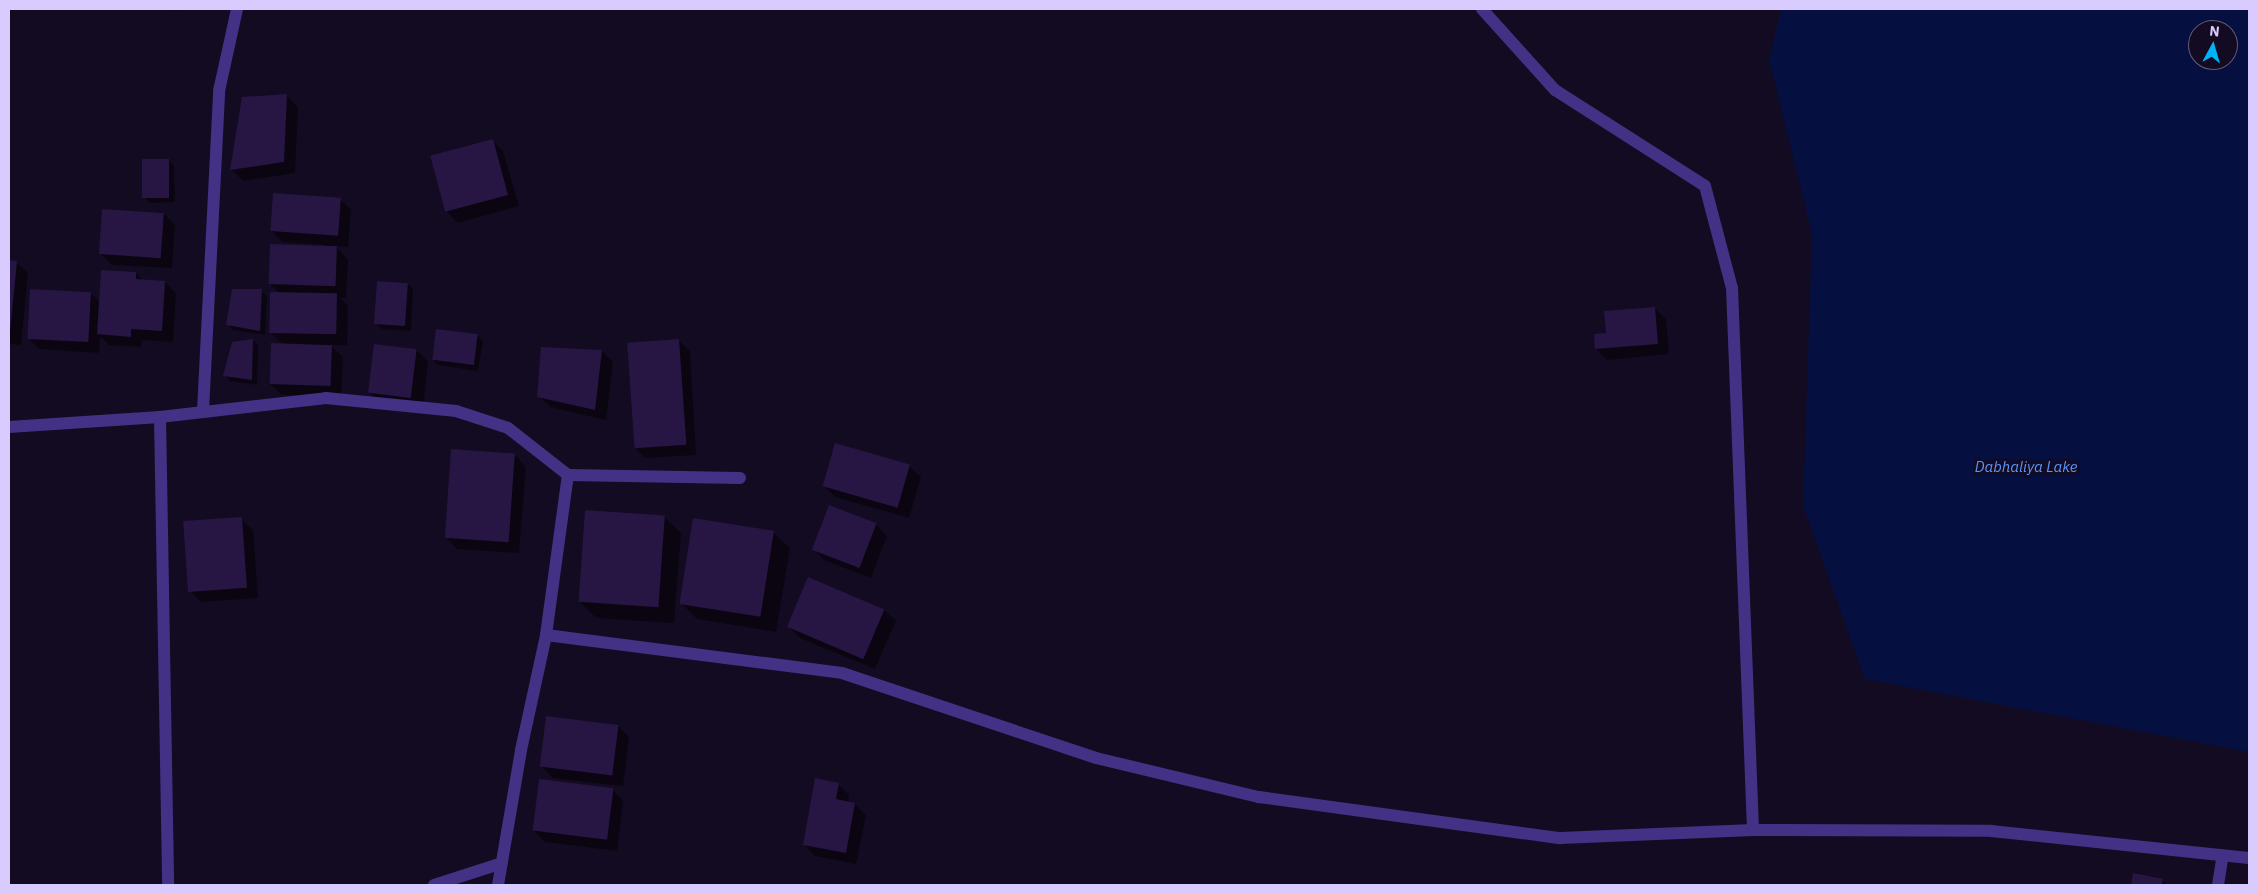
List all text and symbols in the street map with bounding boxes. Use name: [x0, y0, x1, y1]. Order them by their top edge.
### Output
north arrow: [2188, 20, 2238, 70]
text: N: [2208, 22, 2220, 41]
water label: Dabhaliya Lake: [1975, 458, 2077, 476]

